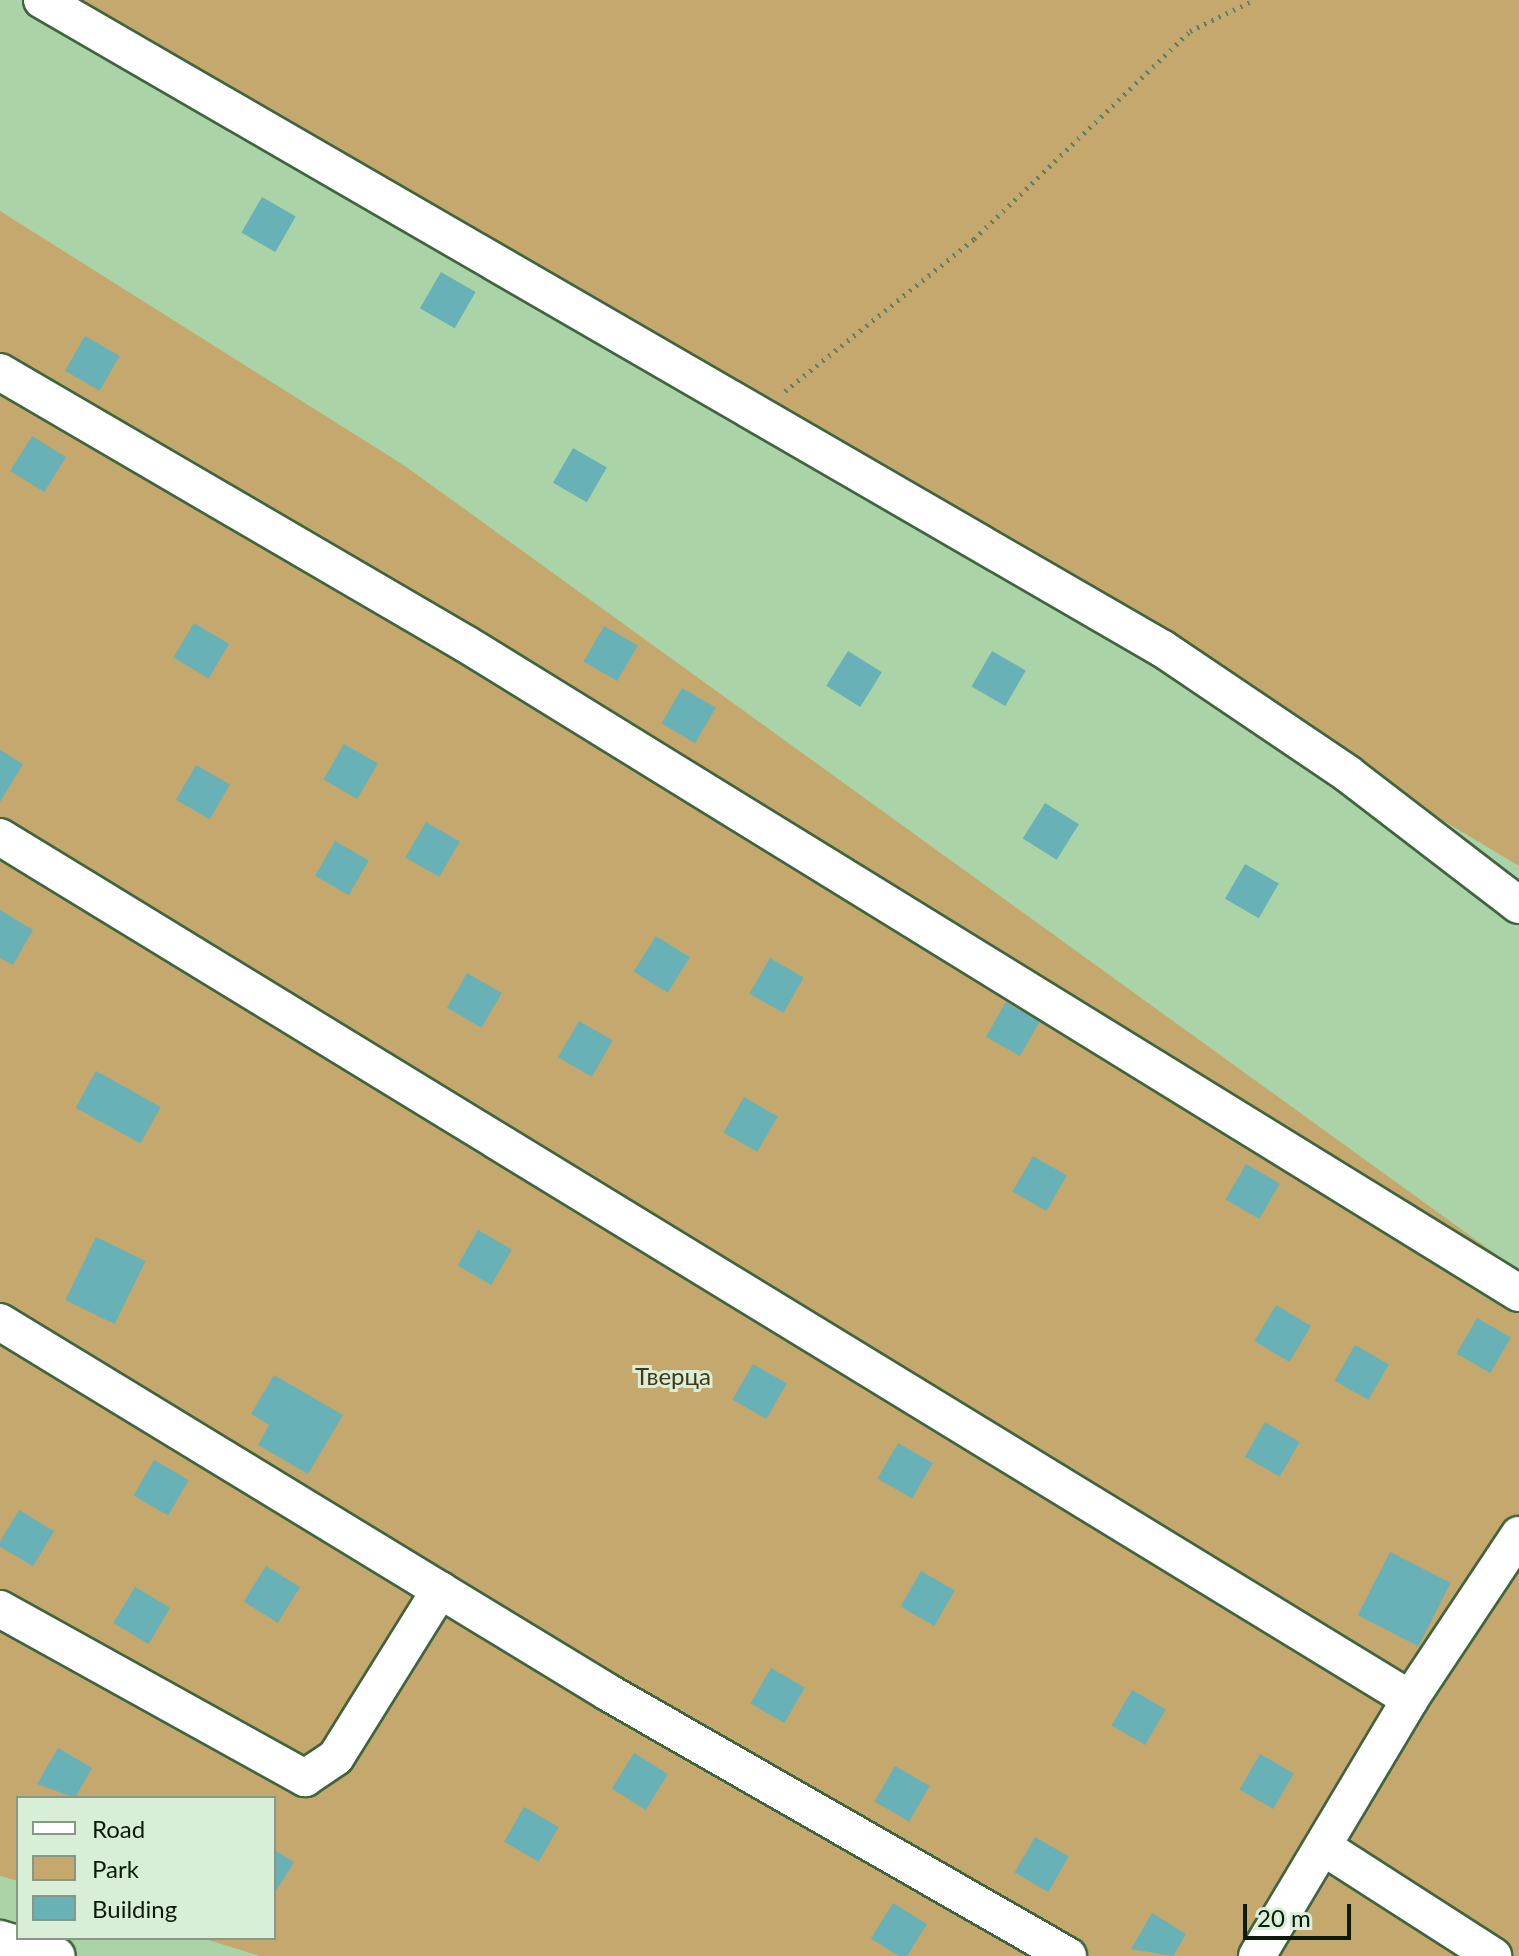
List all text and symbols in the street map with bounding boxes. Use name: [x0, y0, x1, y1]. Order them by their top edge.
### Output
park label: Тверца: [635, 1362, 711, 1390]
legend: [16, 1796, 276, 1940]
text: Road: [92, 1814, 145, 1843]
text: Park: [92, 1854, 139, 1883]
scale bar: [1247, 1888, 1355, 1938]
text: Building: [92, 1894, 177, 1923]
text: 20 m: [1257, 1903, 1311, 1932]

